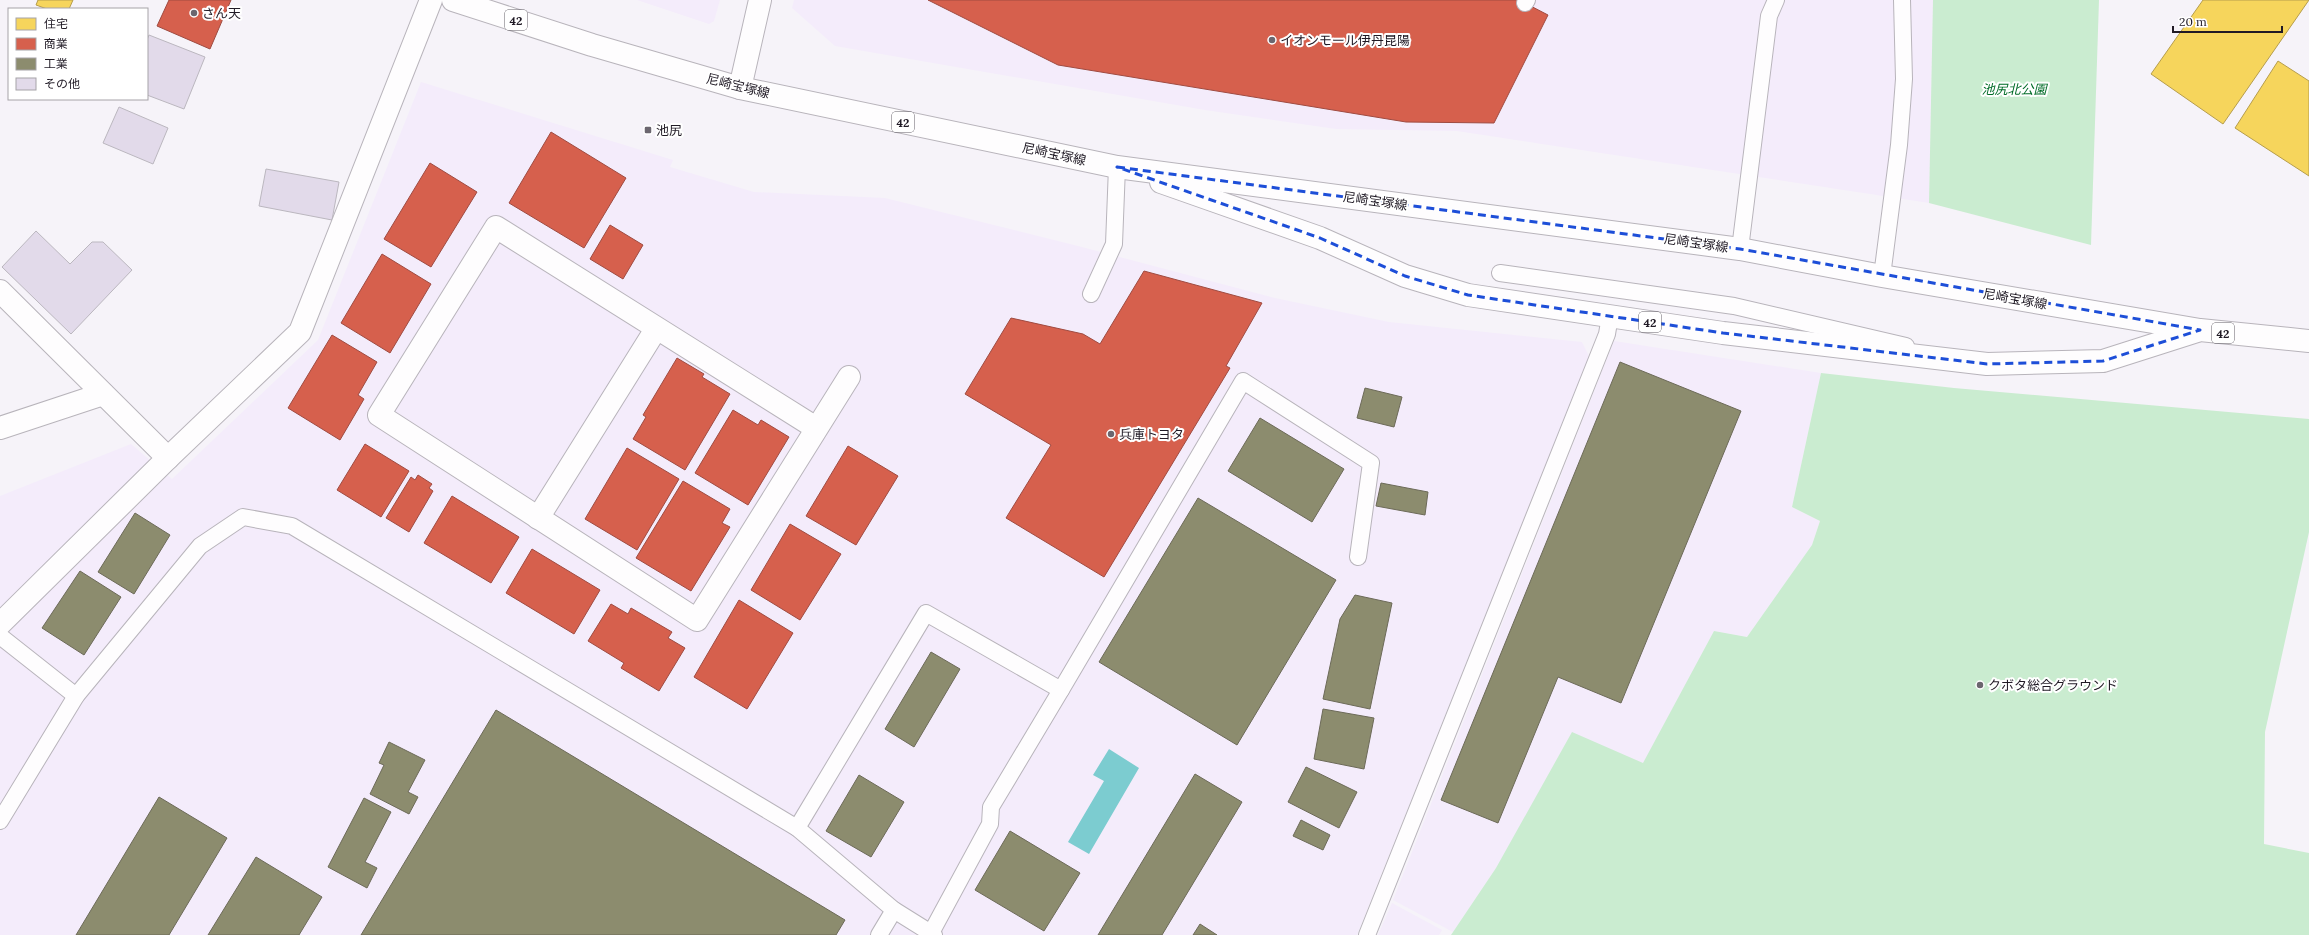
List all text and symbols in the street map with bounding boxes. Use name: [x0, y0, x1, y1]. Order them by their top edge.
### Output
place label: さん天: [202, 5, 241, 22]
legend: [8, 8, 148, 100]
marker: さん天: [189, 8, 199, 18]
scale bar: [2173, 8, 2282, 34]
road number: 42: [505, 10, 527, 30]
text: 20 m: [2179, 14, 2207, 29]
text: 住宅: [44, 16, 68, 31]
place label: イオンモール伊丹昆陽: [1280, 32, 1410, 49]
marker: イオンモール伊丹昆陽: [1267, 35, 1277, 45]
text: 商業: [44, 36, 68, 51]
text: 工業: [44, 56, 68, 71]
street label: 尼崎宝塚線: [704, 70, 772, 102]
text: その他: [44, 76, 80, 91]
park label: 池尻北公園: [1981, 81, 2048, 98]
road number: 42: [892, 112, 914, 132]
place label: 池尻: [656, 122, 682, 139]
marker: 池尻: [643, 125, 653, 135]
street label: 尼崎宝塚線: [1020, 139, 1088, 169]
street label: 尼崎宝塚線: [1342, 188, 1408, 214]
street label: 尼崎宝塚線: [1663, 230, 1729, 256]
street label: 尼崎宝塚線: [1982, 285, 2048, 313]
road number: 42: [1639, 312, 1661, 332]
road number: 42: [2212, 323, 2234, 343]
place label: 兵庫トヨタ: [1119, 426, 1184, 443]
marker: 兵庫トヨタ: [1106, 429, 1116, 439]
place label: クボタ総合グラウンド: [1988, 677, 2118, 694]
marker: クボタ総合グラウンド: [1975, 680, 1985, 690]

